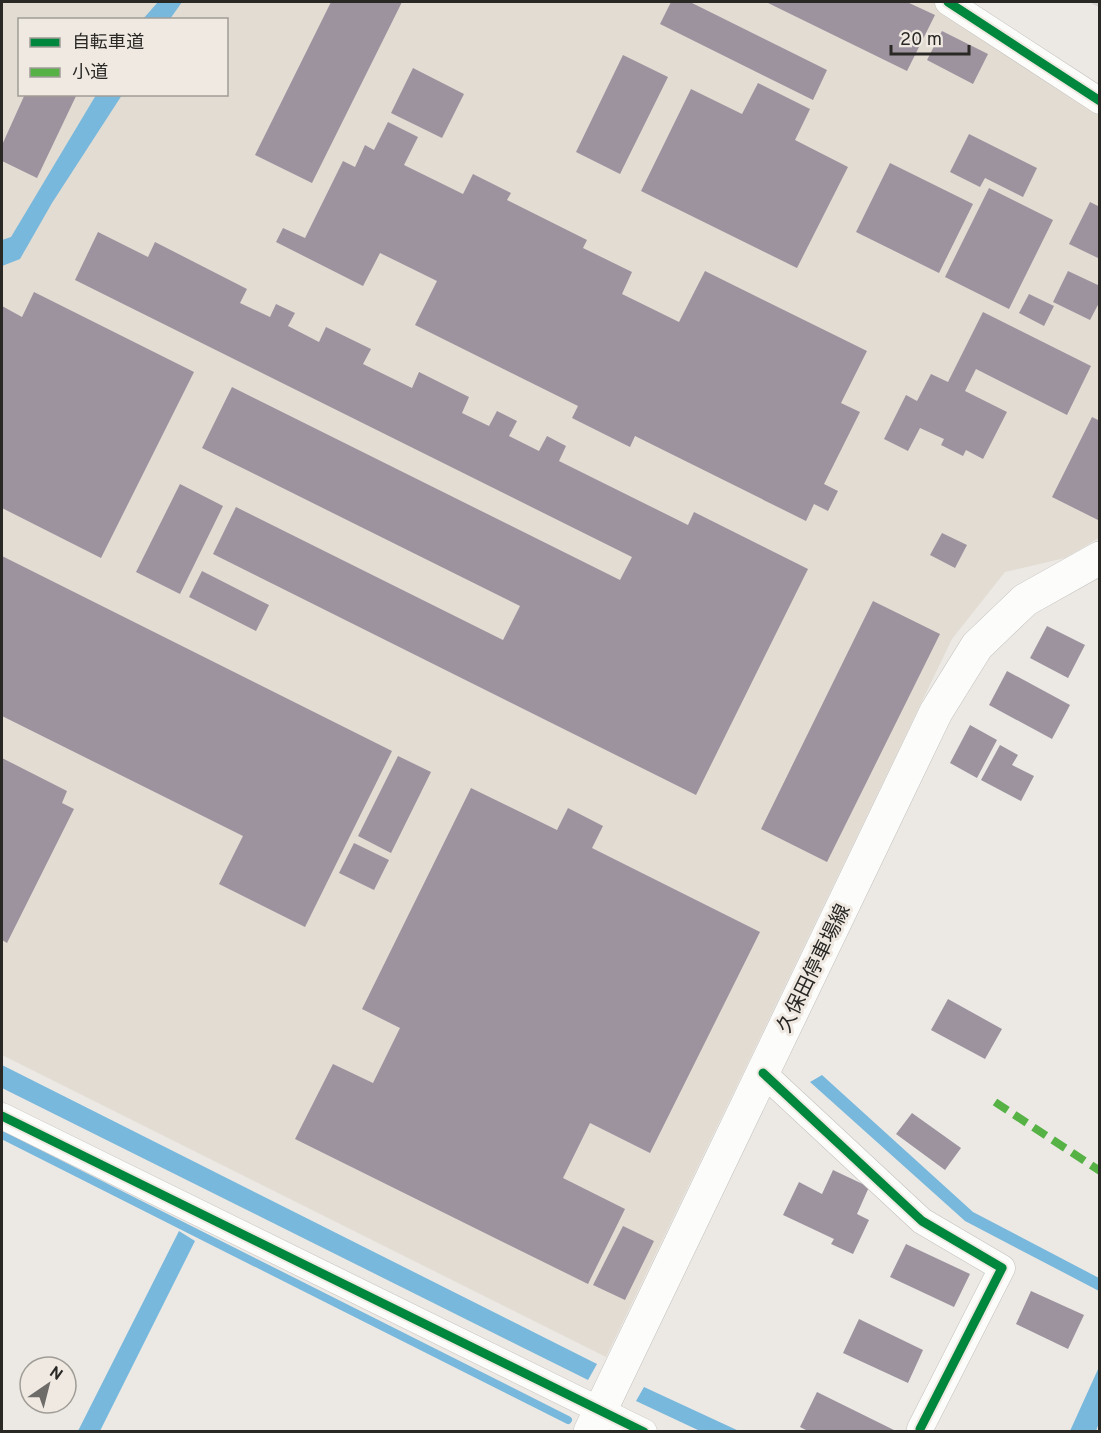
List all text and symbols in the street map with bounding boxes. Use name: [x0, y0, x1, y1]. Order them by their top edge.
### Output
legend: [18, 18, 228, 96]
scale bar: [891, 18, 969, 56]
text: 20 m: [900, 29, 942, 52]
text: 自転車道: [72, 32, 144, 55]
text: 小道: [72, 62, 108, 85]
street label: 久保田停車場線: [772, 900, 857, 1037]
north arrow: [18, 1355, 78, 1415]
text: N: [45, 1363, 66, 1386]

